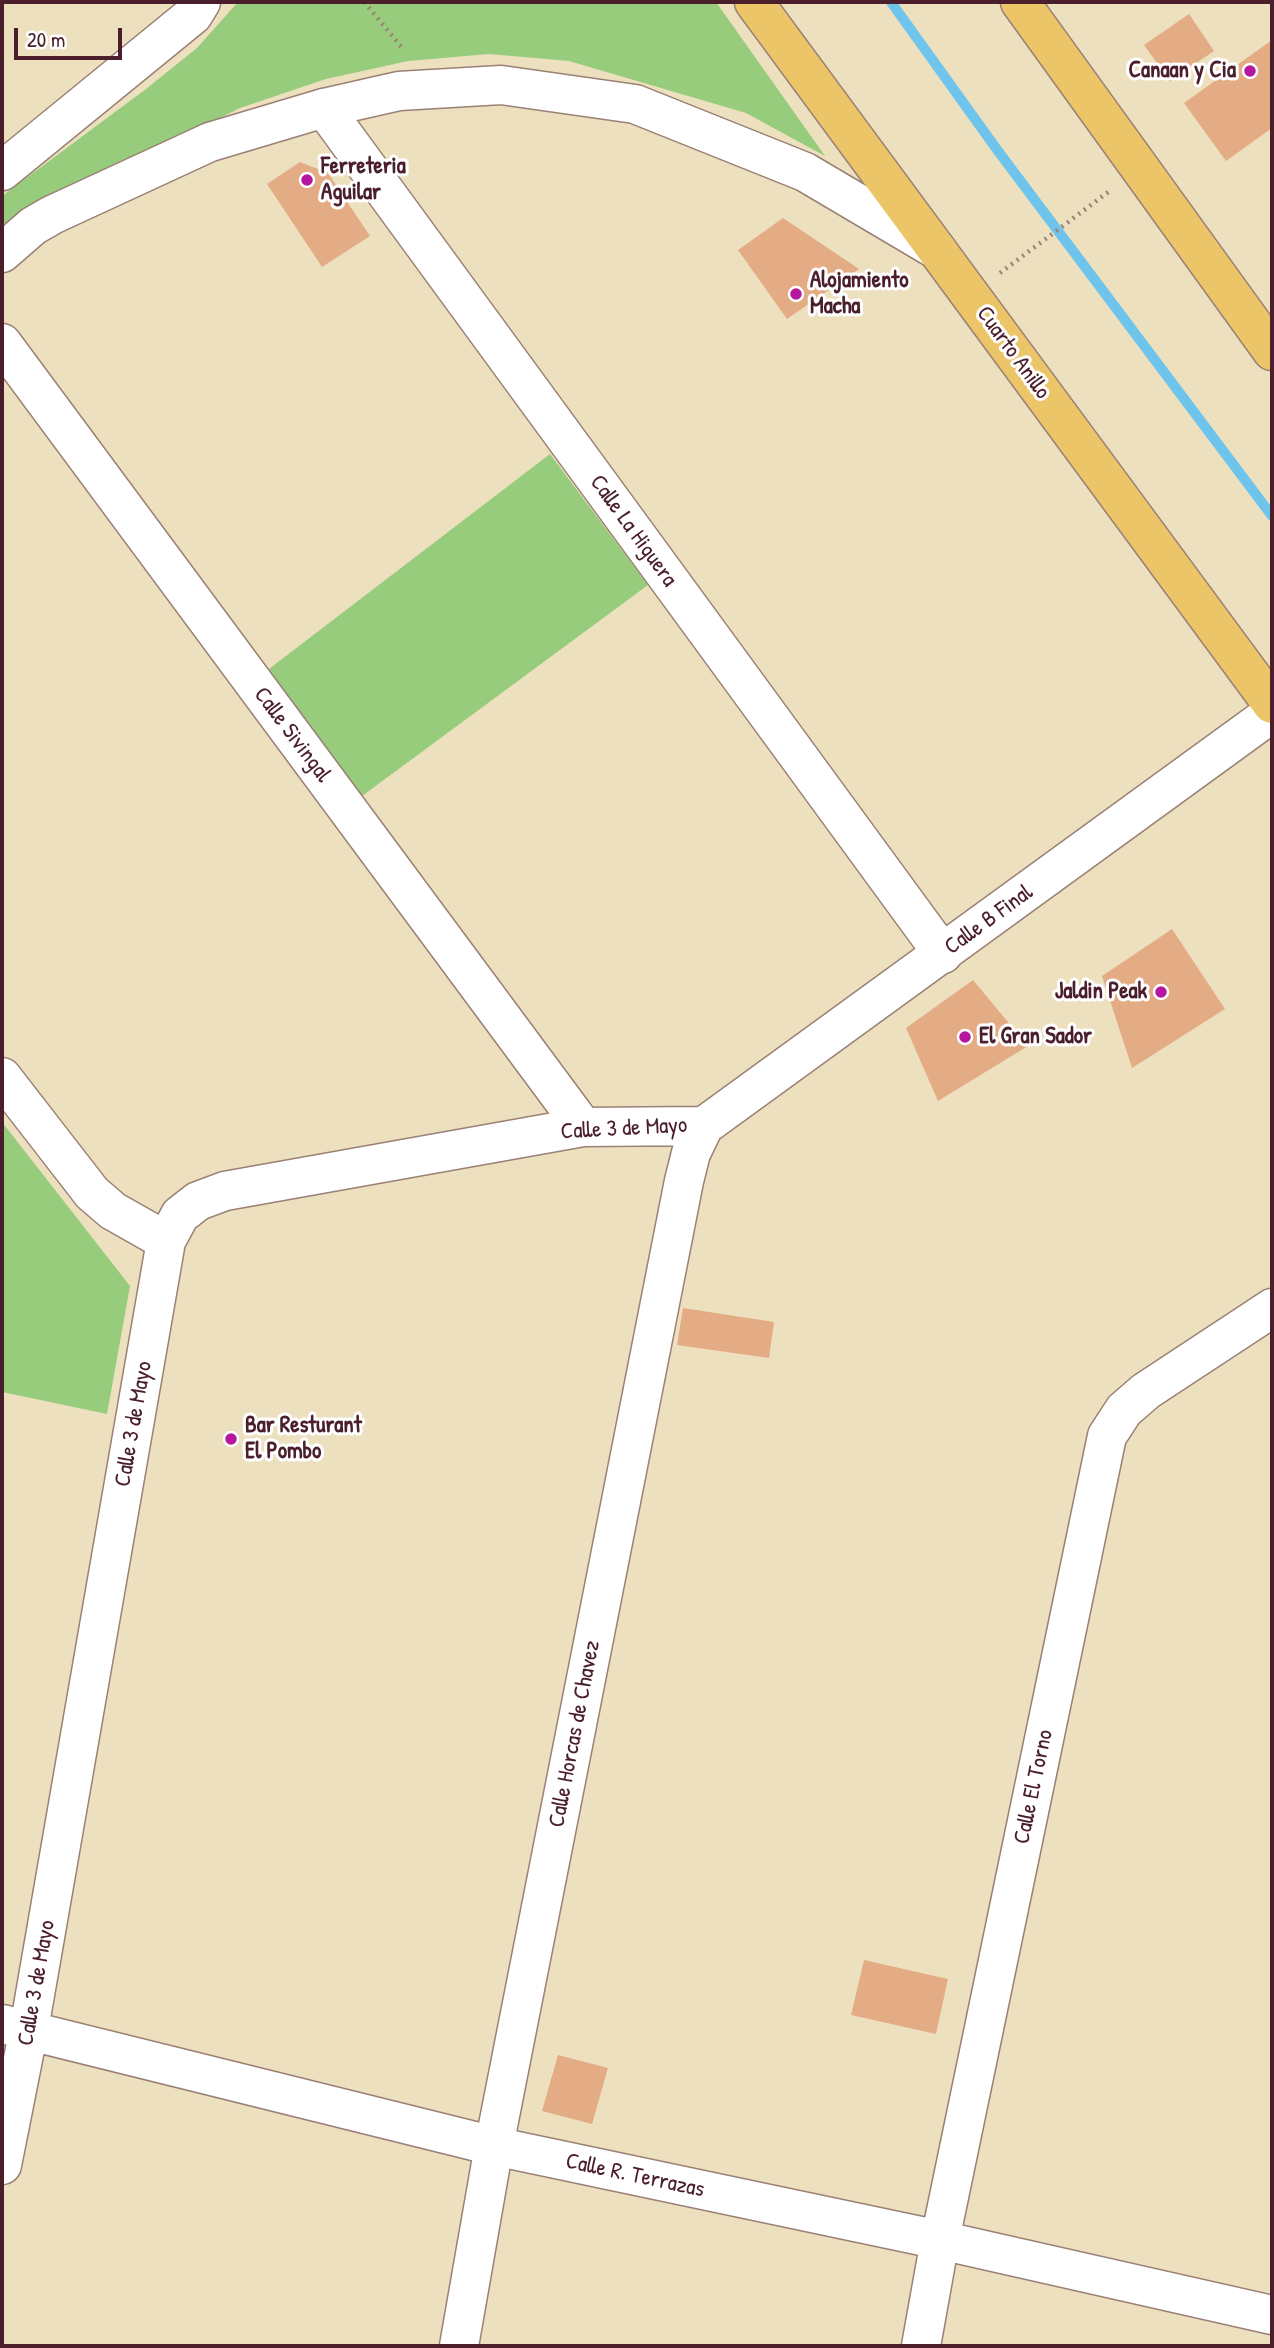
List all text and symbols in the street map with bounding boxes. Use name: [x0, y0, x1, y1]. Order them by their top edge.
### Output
scale bar: [18, 14, 126, 58]
text: 20 m: [27, 25, 65, 54]
place label: Canaan y Cia: [1128, 57, 1236, 85]
marker: Canaan y Cia: [1242, 63, 1258, 79]
place label: Ferreteria Aguilar: [321, 153, 406, 207]
marker: Ferreteria Aguilar: [299, 172, 315, 188]
place label: Alojamiento Macha: [810, 267, 909, 321]
marker: Alojamiento Macha: [788, 286, 804, 302]
street label: Cuarto Anillo: [970, 301, 1056, 405]
street label: Calle La Higuera: [583, 470, 683, 592]
street label: Calle Sivingal: [247, 682, 337, 788]
street label: Calle B Final: [940, 879, 1038, 961]
place label: Jaldin Peak: [1055, 978, 1147, 1006]
marker: Jaldin Peak: [1153, 984, 1169, 1000]
place label: El Gran Sador: [979, 1023, 1092, 1051]
marker: El Gran Sador: [957, 1029, 973, 1045]
street label: Calle 3 de Mayo: [560, 1112, 688, 1146]
street label: Calle 3 de Mayo: [109, 1359, 159, 1489]
place label: Bar Resturant El Pombo: [245, 1412, 362, 1466]
marker: Bar Resturant El Pombo: [223, 1431, 239, 1447]
street label: Calle Horcas de Chavez: [543, 1638, 607, 1830]
street label: Calle El Torno: [1008, 1727, 1060, 1847]
street label: Calle 3 de Mayo: [12, 1918, 62, 2048]
street label: Calle R. Terrazas: [563, 2148, 707, 2204]

